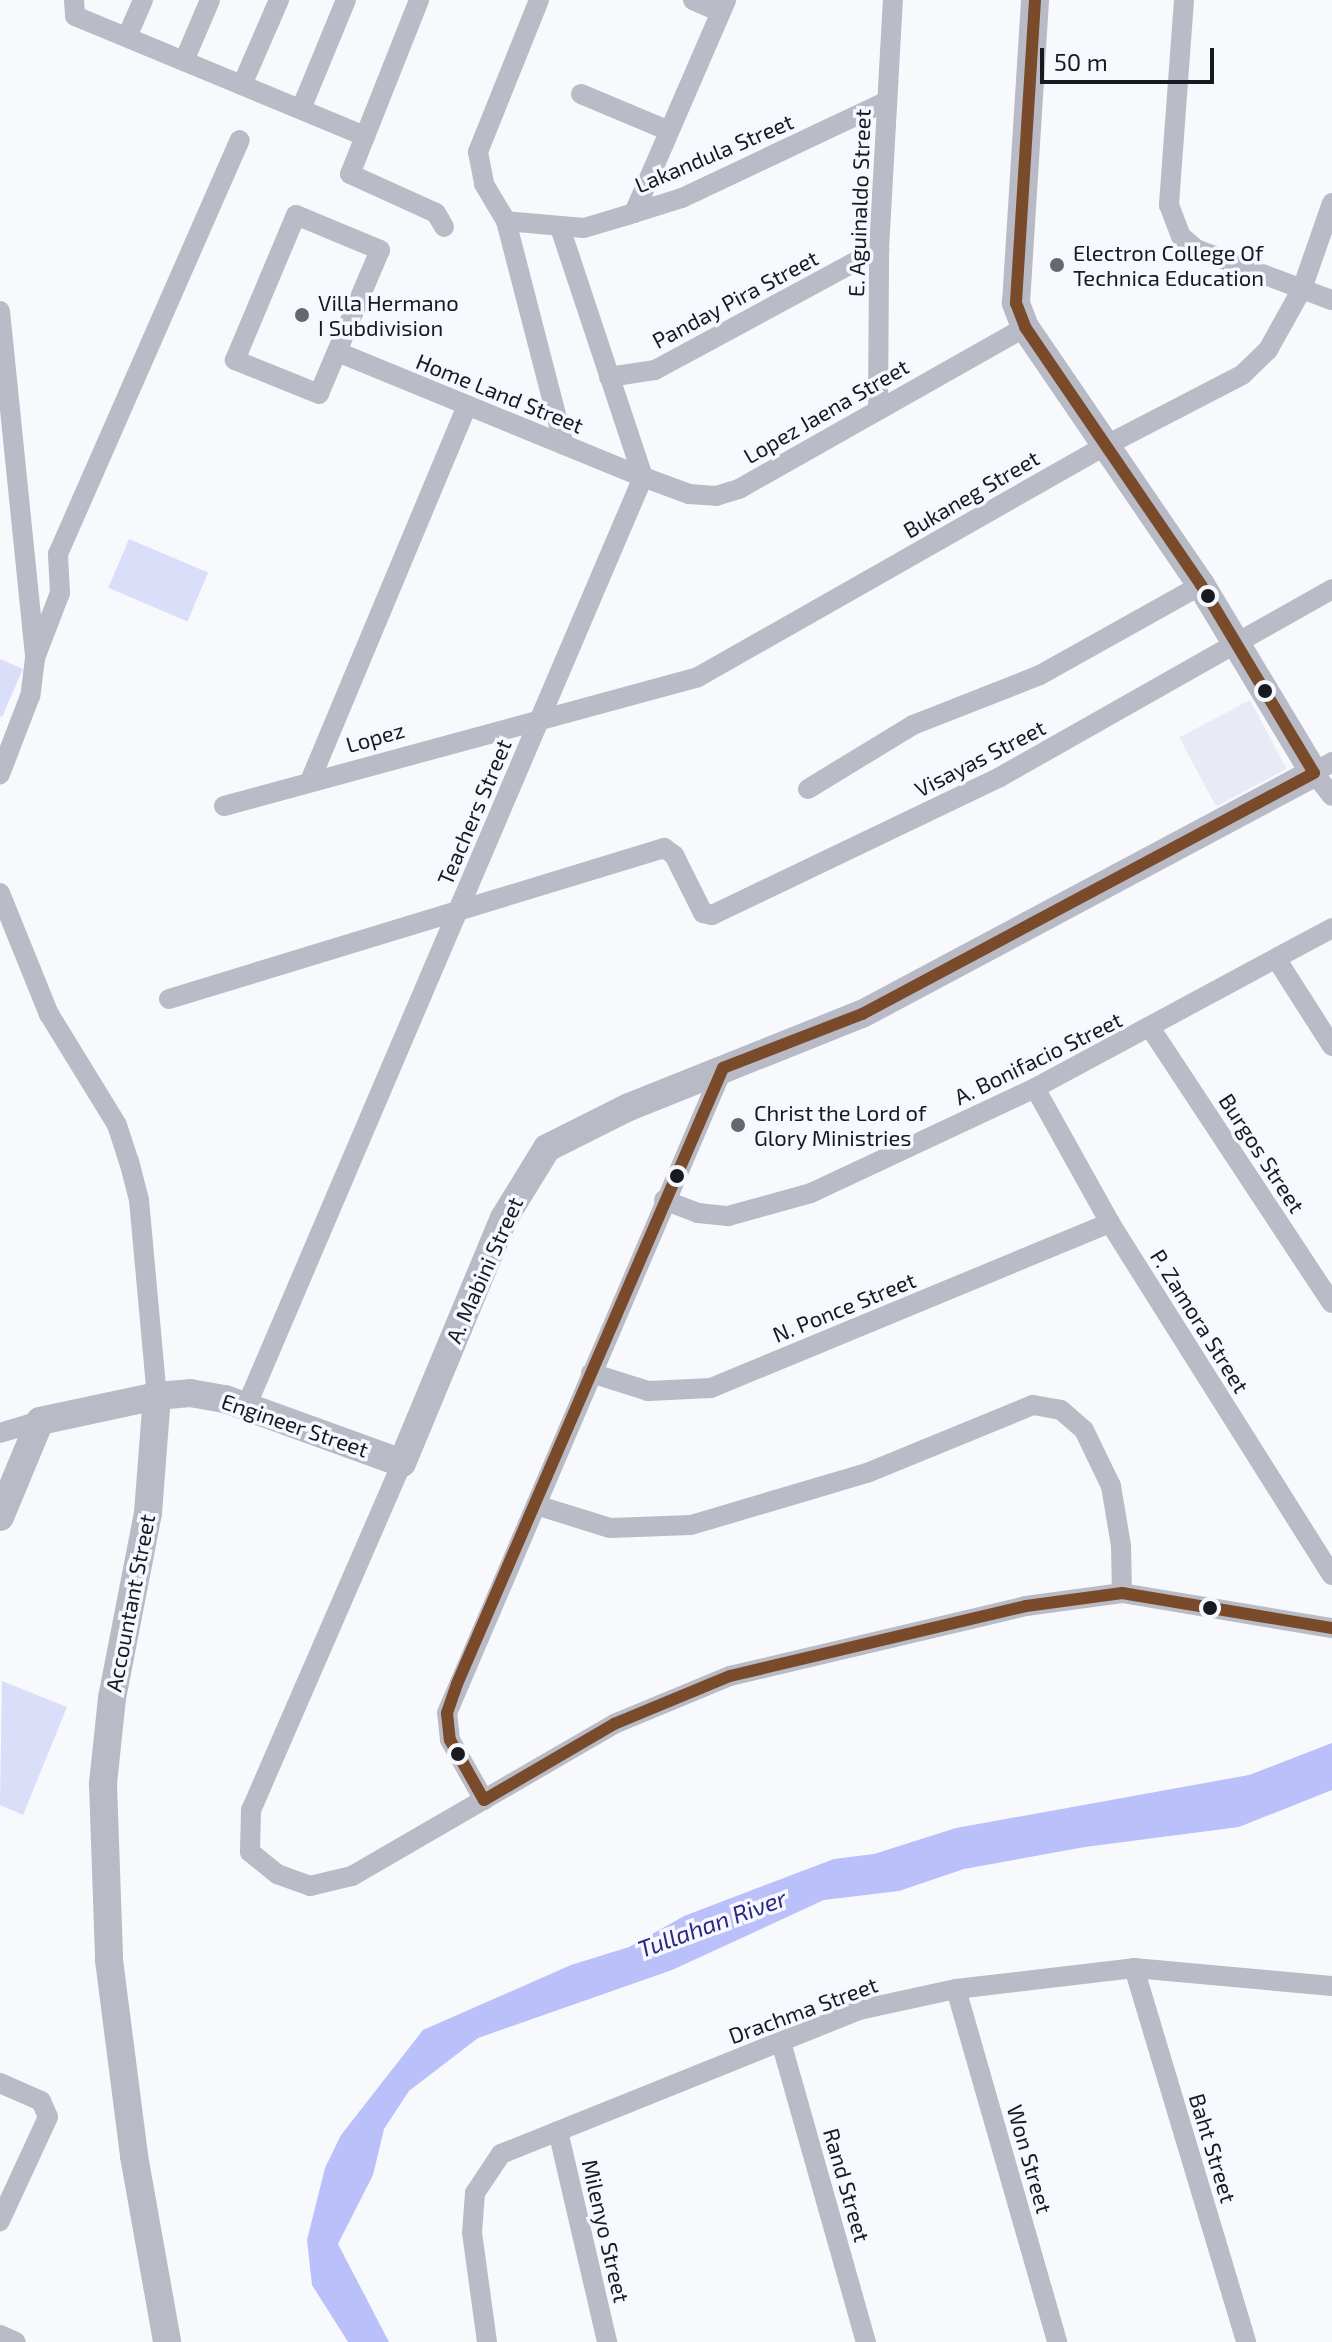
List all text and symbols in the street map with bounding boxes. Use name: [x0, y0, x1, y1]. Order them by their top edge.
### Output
scale bar: [1044, 32, 1218, 82]
text: 50 m: [1054, 47, 1108, 76]
street label: Lakandula Street: [631, 108, 797, 198]
street label: E. Aguinaldo Street: [843, 108, 875, 298]
place label: Electron College Of Technica Education: [1073, 239, 1264, 290]
street label: Panday Pira Street: [647, 244, 823, 354]
marker: Electron College Of Technica Education: [1048, 256, 1066, 274]
place label: Villa Hermano I Subdivision: [318, 289, 459, 340]
marker: Villa Hermano I Subdivision: [293, 306, 311, 324]
street label: Home Land Street: [413, 347, 587, 439]
street label: Lopez Jaena Street: [739, 353, 913, 469]
street label: Bukaneg Street: [898, 444, 1044, 544]
unlabelled marker: [1200, 588, 1216, 604]
unlabelled marker: [1257, 683, 1273, 699]
street label: Visayas Street: [910, 714, 1050, 802]
street label: Lopez: [343, 716, 407, 758]
street label: Teachers Street: [431, 735, 517, 889]
street label: A. Bonifacio Street: [950, 1006, 1126, 1110]
street label: Burgos Street: [1214, 1088, 1310, 1218]
place label: Christ the Lord of Glory Ministries: [754, 1099, 927, 1150]
marker: Christ the Lord of Glory Ministries: [729, 1116, 747, 1134]
unlabelled marker: [669, 1168, 685, 1184]
street label: A. Mabini Street: [440, 1193, 528, 1347]
street label: P. Zamora Street: [1145, 1244, 1255, 1398]
street label: N. Ponce Street: [769, 1266, 919, 1348]
street label: Engineer Street: [218, 1387, 372, 1463]
street label: Accountant Street: [100, 1512, 160, 1694]
unlabelled marker: [1202, 1600, 1218, 1616]
unlabelled marker: [450, 1746, 466, 1762]
water label: Tullahan River: [634, 1883, 790, 1963]
street label: Drachma Street: [725, 1971, 881, 2049]
street label: Baht Street: [1184, 2090, 1242, 2206]
street label: Won Street: [1002, 2102, 1058, 2216]
street label: Rand Street: [818, 2125, 876, 2245]
street label: Milenyo Street: [577, 2157, 635, 2305]

